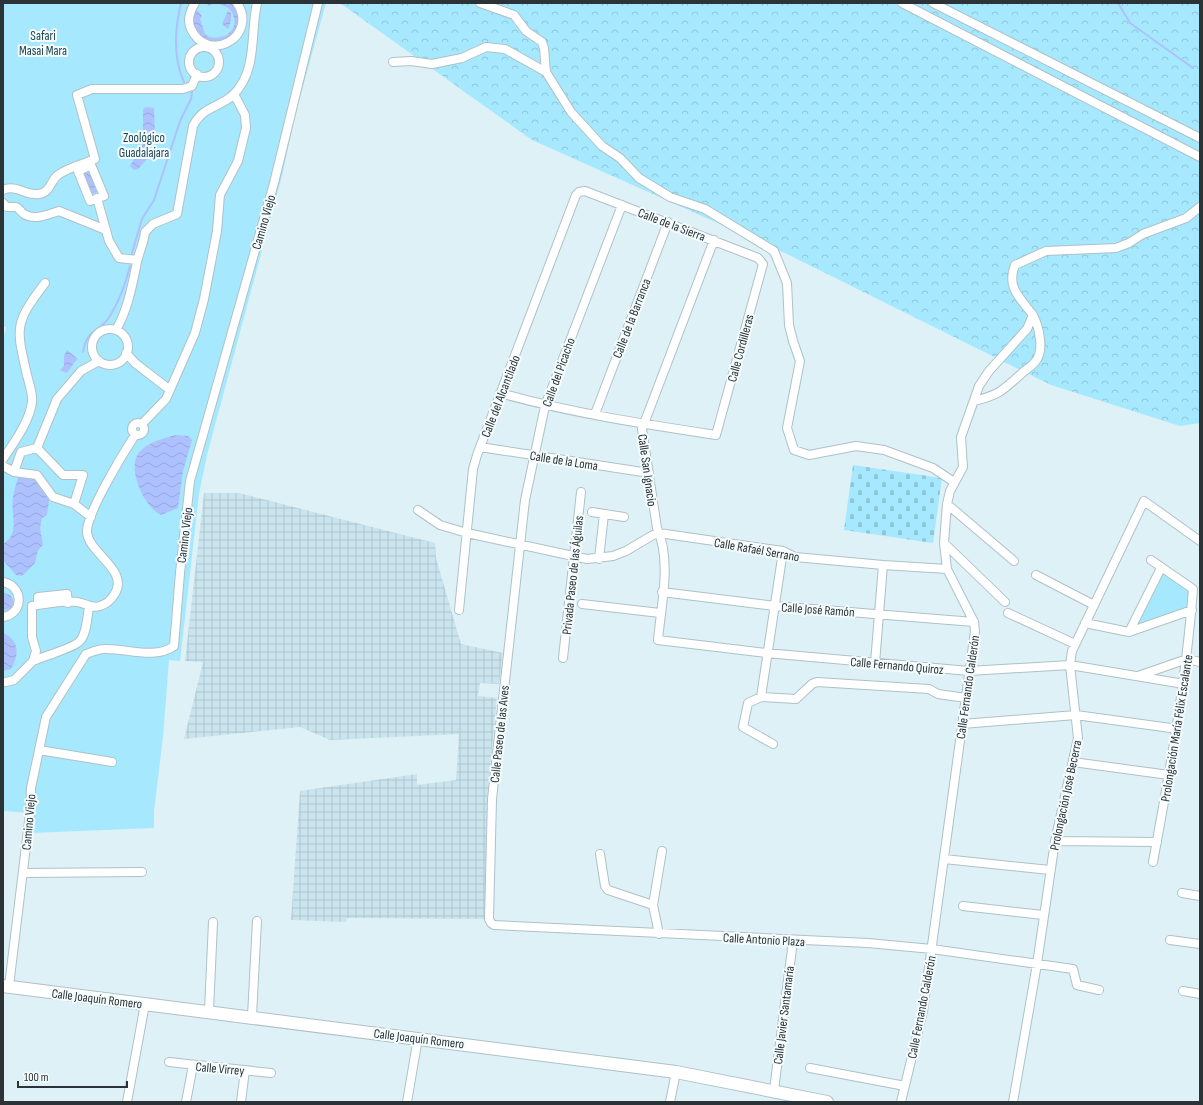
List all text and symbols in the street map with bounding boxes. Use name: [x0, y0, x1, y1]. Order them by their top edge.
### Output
park label: Safari Masai Mara: [19, 28, 67, 59]
park label: Zoológico Guadalajara: [119, 130, 169, 161]
street label: Camino Viejo: [249, 193, 279, 251]
street label: Calle de la Sierra: [636, 205, 708, 245]
street label: Calle de la Barranca: [609, 276, 654, 360]
street label: Calle Cordilleras: [724, 312, 758, 384]
street label: Calle del Picacho: [539, 336, 579, 409]
street label: Calle del Alcantilado: [478, 353, 524, 440]
street label: Calle San Ignacio: [634, 433, 660, 507]
street label: Calle de la Loma: [529, 448, 599, 474]
street label: Camino Viejo: [174, 506, 196, 564]
street label: Privada Paseo de las Águilas: [559, 515, 587, 635]
street label: Calle Rafaél Serrano: [713, 535, 801, 565]
street label: Calle José Ramón: [781, 599, 855, 621]
street label: Calle Fernando Calderón: [953, 634, 983, 740]
street label: Prolongación María Félix Escalante: [1157, 653, 1197, 803]
street label: Calle Fernando Quiroz: [850, 654, 945, 678]
street label: Calle Paseo de las Aves: [487, 684, 513, 784]
street label: Prolongación José Becerra: [1046, 739, 1085, 852]
street label: Camino Viejo: [19, 793, 39, 851]
street label: Calle Antonio Plaza: [723, 930, 805, 950]
street label: Calle Fernando Calderón: [904, 954, 940, 1060]
street label: Calle Javier Santamaría: [770, 965, 798, 1065]
street label: Calle Joaquín Romero: [51, 986, 143, 1012]
street label: Calle Joaquín Romero: [373, 1026, 465, 1052]
street label: Calle Virrey: [195, 1059, 245, 1079]
scale bar: [18, 1063, 127, 1089]
text: 100 m: [24, 1070, 49, 1085]

